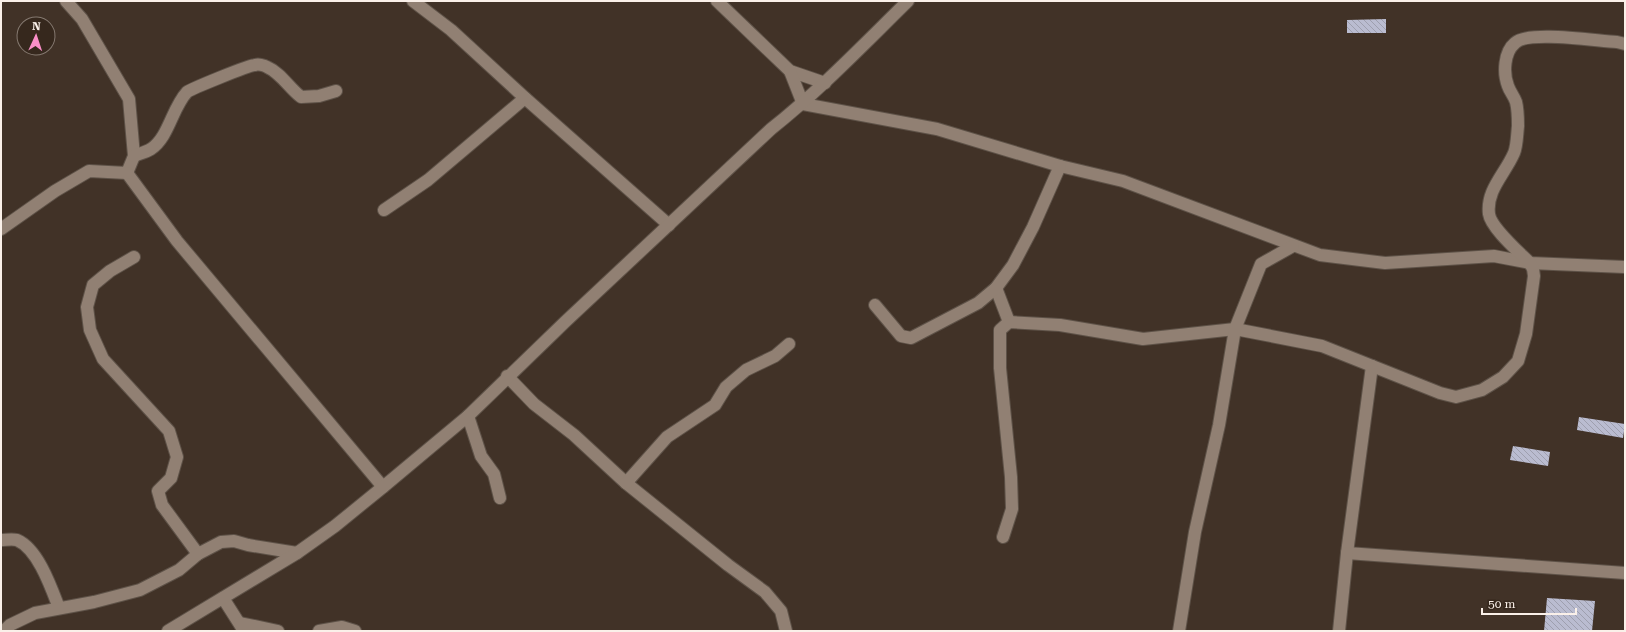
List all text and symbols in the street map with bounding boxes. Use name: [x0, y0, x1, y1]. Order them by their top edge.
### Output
north arrow: [16, 16, 56, 56]
text: N: [32, 20, 42, 33]
scale bar: [1482, 590, 1576, 616]
text: 50 m: [1488, 597, 1515, 611]

